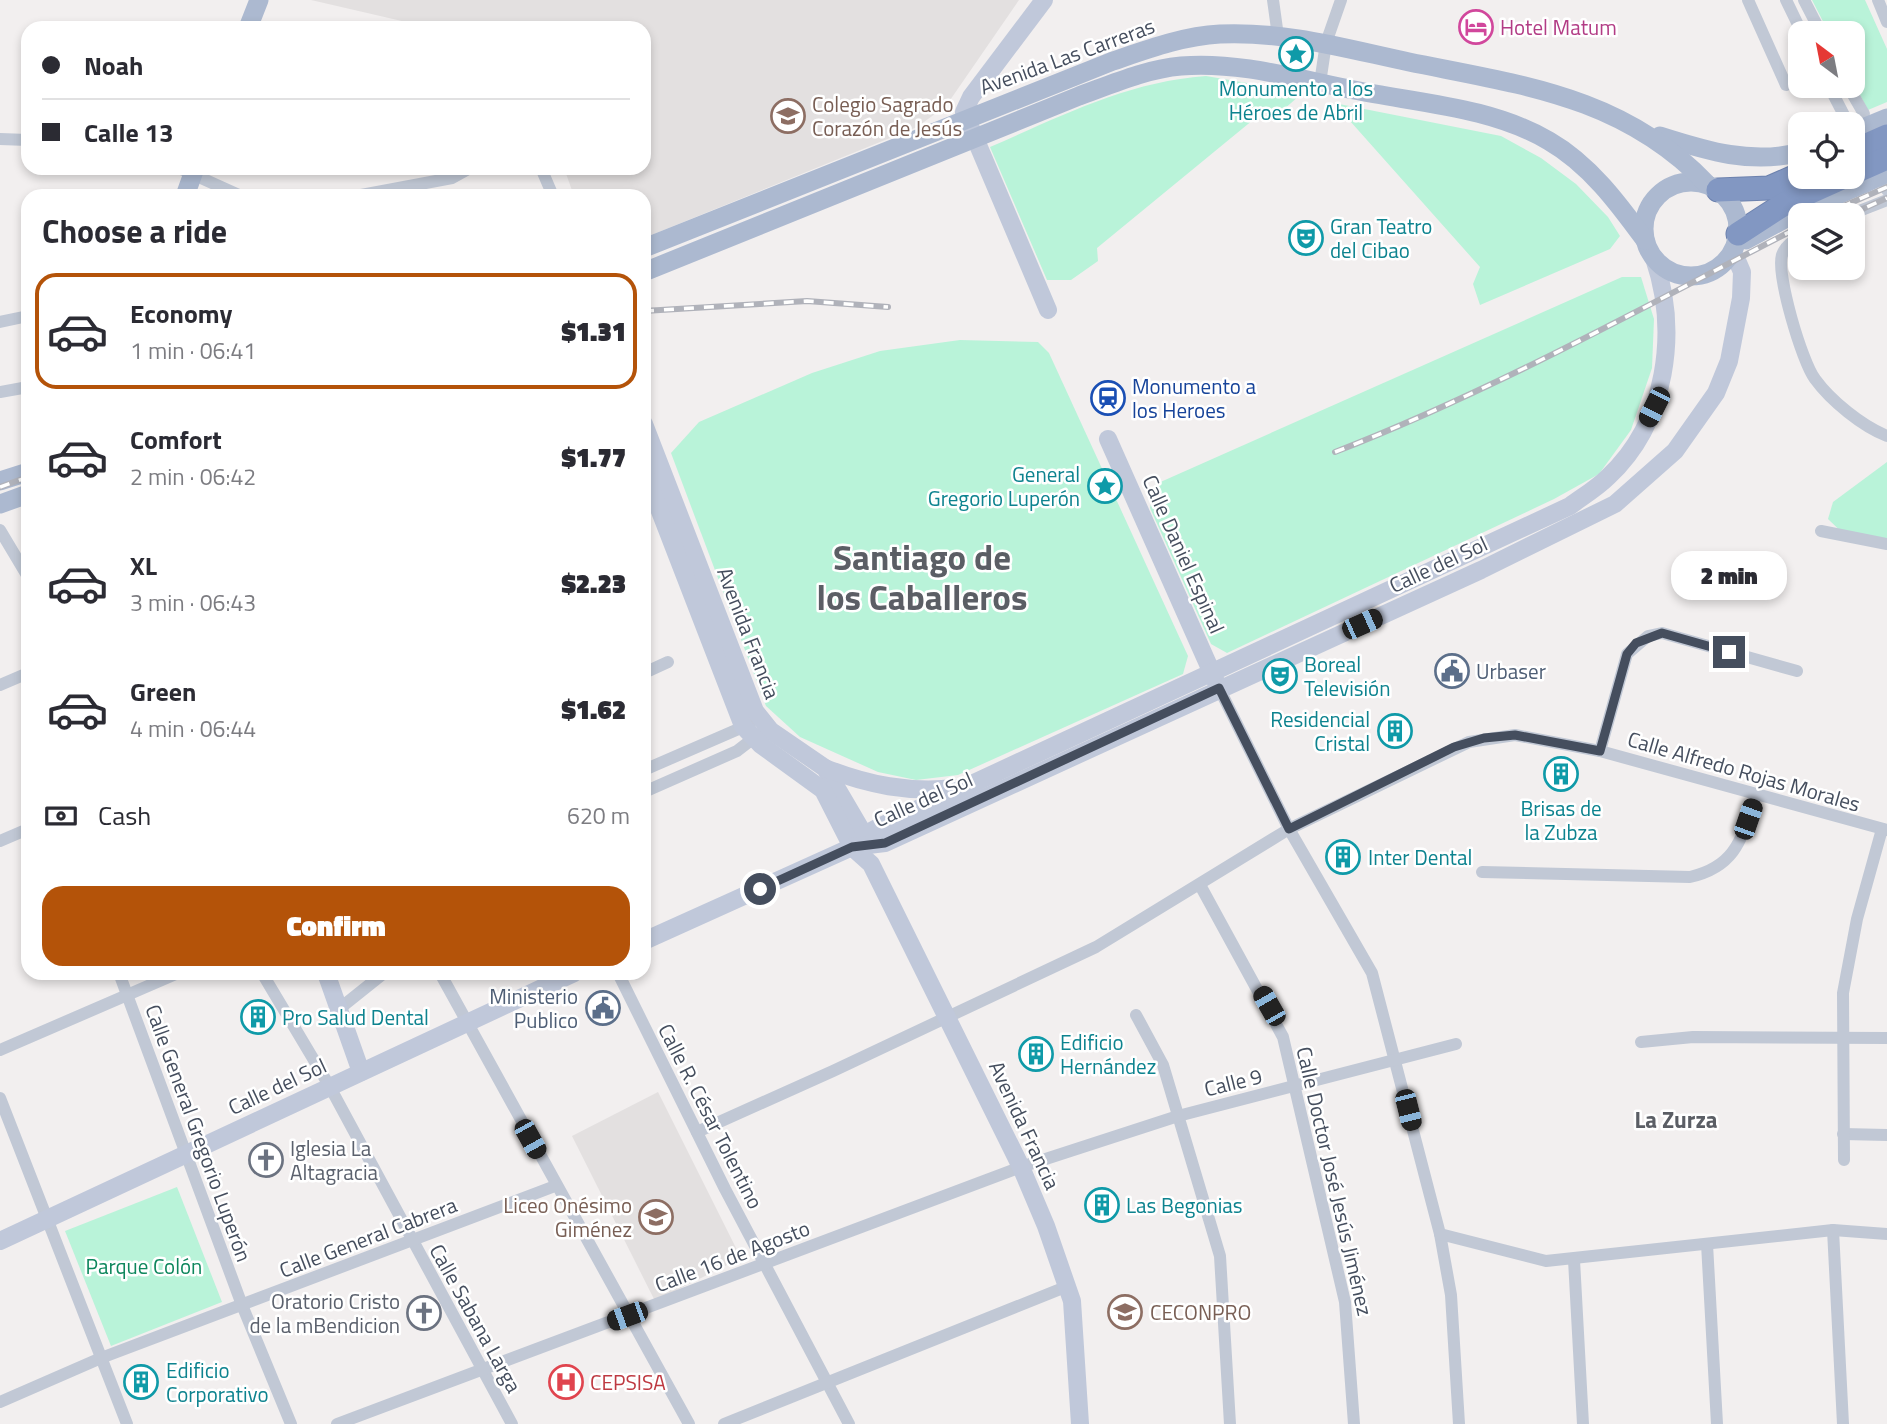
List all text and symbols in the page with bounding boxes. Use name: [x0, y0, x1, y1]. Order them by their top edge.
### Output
hotel icon: Hotel Matum: [1457, 8, 1495, 46]
street label: Avenida Las Carreras: [975, 9, 1159, 103]
place label: Hotel Matum: [1500, 11, 1617, 43]
north arrow: [1788, 21, 1866, 98]
map controls: [1788, 21, 1865, 280]
place icon: Monumento a los Héroes de Abril: [1277, 35, 1315, 73]
text: Noah: [84, 46, 143, 85]
place label: Monumento a los Héroes de Abril: [1219, 72, 1373, 128]
place label: Colegio Sagrado Corazón de Jesús: [812, 88, 962, 144]
school or university icon: Colegio Sagrado Corazón de Jesús: [769, 97, 807, 135]
button: locate: [1788, 112, 1865, 189]
text: Calle 13: [84, 113, 174, 152]
button: layers: [1788, 203, 1865, 280]
text: Choose a ride: [42, 207, 227, 255]
place label: Gran Teatro del Cibao: [1330, 210, 1432, 266]
theatre icon: Gran Teatro del Cibao: [1287, 219, 1325, 257]
text: Economy: [130, 294, 232, 333]
icon: car: [46, 300, 109, 363]
text: $1.31: [561, 312, 626, 351]
text: 1 min · 06:41: [130, 333, 256, 368]
place label: Monumento a los Heroes: [1132, 370, 1257, 426]
station icon: Monumento a los Heroes: [1089, 379, 1127, 417]
car: [1636, 384, 1673, 430]
text: Comfort: [130, 420, 222, 459]
icon: car: [46, 426, 109, 489]
text: $1.77: [561, 438, 626, 477]
place label: General Gregorio Luperón: [928, 458, 1080, 514]
text: 2 min · 06:42: [130, 459, 256, 494]
place icon: General Gregorio Luperón: [1086, 467, 1124, 505]
street label: Calle Daniel Espinal: [1135, 470, 1233, 638]
street label: Calle del Sol: [1383, 527, 1493, 601]
district label: Santiago de los Caballeros: [816, 530, 1028, 624]
text: XL: [130, 546, 157, 585]
callout: 2 min: [1671, 550, 1787, 600]
icon: car: [46, 552, 109, 615]
text: 2 min: [1700, 558, 1758, 593]
street label: Avenida Francia: [709, 563, 789, 704]
text: $2.23: [561, 564, 626, 603]
text: 3 min · 06:43: [130, 585, 256, 620]
car: [1339, 606, 1386, 642]
route end: [1713, 636, 1745, 668]
place label: Boreal Televisión: [1304, 648, 1390, 704]
public building icon: Urbaser: [1433, 652, 1471, 690]
place label: Urbaser: [1476, 655, 1546, 687]
theatre icon: Boreal Televisión: [1261, 657, 1299, 695]
text: Green: [130, 672, 196, 711]
icon: car: [46, 678, 109, 741]
text: $1.62: [561, 690, 626, 729]
place label: Residencial Cristal: [1270, 703, 1370, 759]
text: 4 min · 06:44: [130, 711, 256, 746]
building icon: Residencial Cristal: [1376, 712, 1414, 750]
street label: Calle Alfredo Rojas Morales: [1624, 722, 1864, 820]
building icon: Brisas de la Zubza: [1542, 755, 1580, 793]
street label: Calle del Sol: [868, 763, 978, 835]
place label: Brisas de la Zubza: [1520, 792, 1602, 848]
text: Cash: [98, 796, 151, 835]
car: [1732, 796, 1765, 842]
icon: cash: [42, 797, 80, 835]
text: 620 m: [567, 798, 630, 833]
building icon: Inter Dental: [1324, 838, 1362, 876]
place label: Inter Dental: [1368, 841, 1472, 873]
route start: [744, 873, 776, 905]
button: Confirm: [42, 886, 630, 966]
place label: Ministerio Publico: [489, 980, 578, 1036]
car: [1250, 983, 1289, 1029]
public building icon: Ministerio Publico: [584, 989, 622, 1027]
building icon: Pro Salud Dental: [239, 998, 277, 1036]
street label: Calle General Gregorio Luperón: [137, 1000, 261, 1266]
place label: Pro Salud Dental: [282, 1001, 429, 1033]
street label: Calle R. César Tolentino: [650, 1018, 772, 1214]
place label: Edificio Hernández: [1060, 1026, 1156, 1082]
building icon: Edificio Hernández: [1017, 1035, 1055, 1073]
street label: Calle Doctor José Jesús Jiménez: [1288, 1043, 1382, 1319]
street label: Calle del Sol: [222, 1049, 332, 1123]
street label: Avenida Francia: [981, 1055, 1069, 1195]
street label: Calle 9: [1201, 1059, 1265, 1105]
car: [1393, 1087, 1424, 1133]
district label: La Zurza: [1634, 1102, 1718, 1137]
car: [511, 1116, 550, 1162]
place label: Iglesia La Altagracia: [290, 1132, 379, 1188]
church icon: Iglesia La Altagracia: [247, 1141, 285, 1179]
building icon: Las Begonias: [1083, 1186, 1121, 1224]
street label: Calle General Cabrera: [275, 1188, 462, 1286]
place label: Liceo Onésimo Giménez: [503, 1189, 632, 1245]
place label: Las Begonias: [1126, 1189, 1243, 1221]
school or university icon: Liceo Onésimo Giménez: [637, 1198, 675, 1236]
street label: Calle 16 de Agosto: [650, 1212, 814, 1300]
street label: Calle Sabana Larga: [422, 1238, 530, 1399]
park label: Parque Colón: [86, 1250, 202, 1282]
place label: Oratorio Cristo de la mBendicion: [249, 1285, 400, 1341]
school or university icon: CECONPRO: [1106, 1293, 1144, 1331]
church icon: Oratorio Cristo de la mBendicion: [405, 1294, 443, 1332]
place label: CECONPRO: [1150, 1296, 1251, 1328]
car: [604, 1299, 651, 1333]
place label: Edificio Corporativo: [166, 1354, 268, 1410]
building icon: Edificio Corporativo: [122, 1363, 160, 1401]
hospital icon: CEPSISA: [547, 1363, 585, 1401]
place label: CEPSISA: [590, 1366, 666, 1398]

